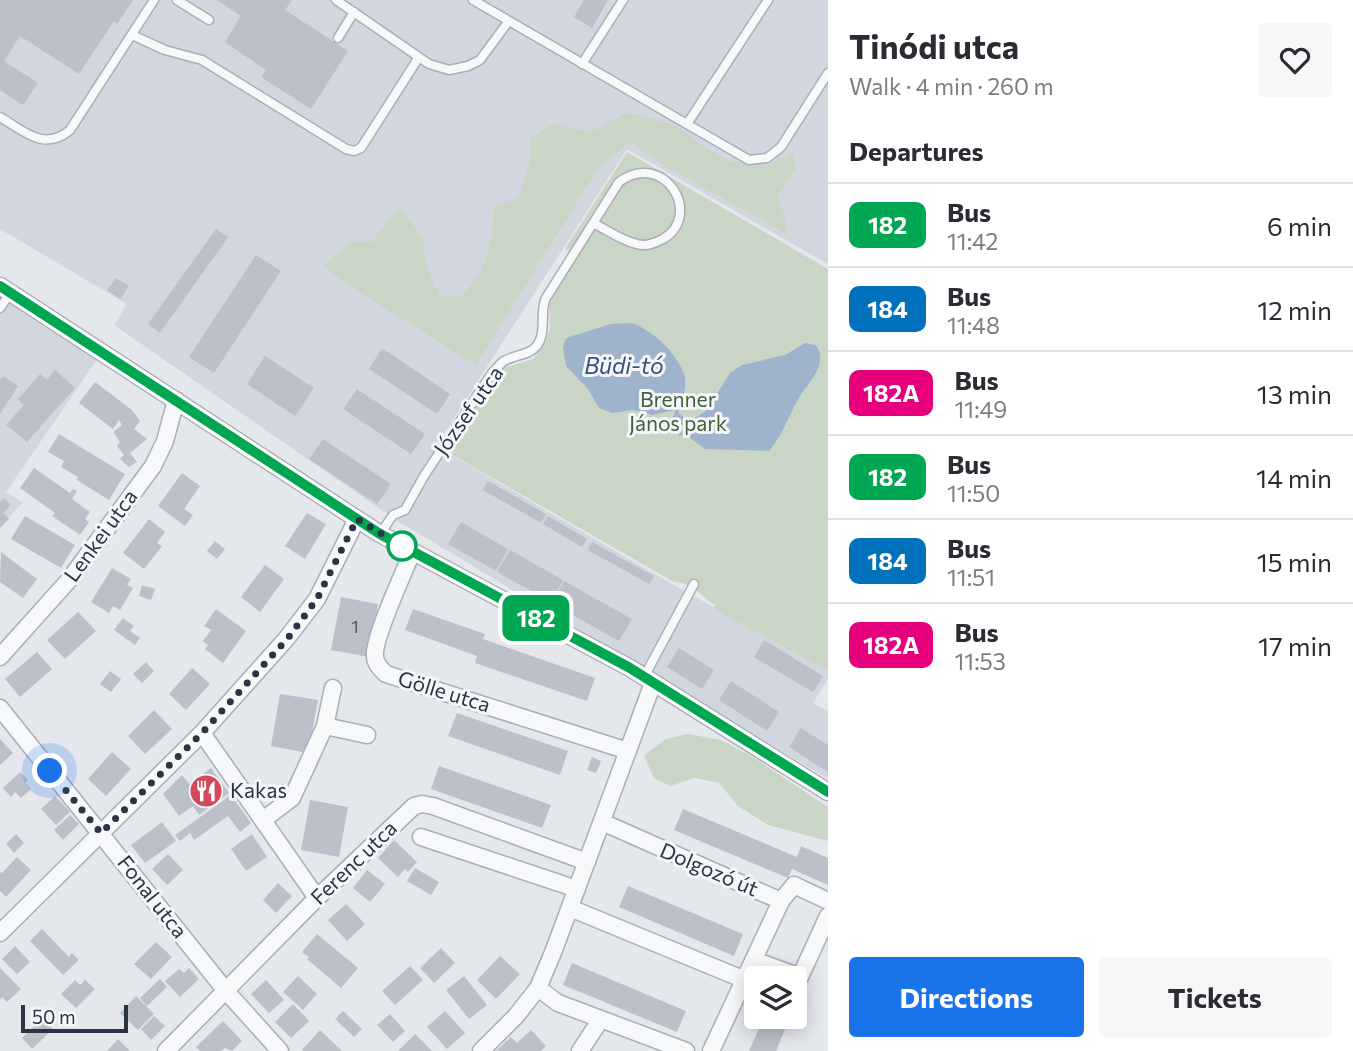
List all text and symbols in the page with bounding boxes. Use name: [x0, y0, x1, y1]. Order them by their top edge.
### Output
button: heart: [1258, 23, 1332, 97]
text: Tinódi utca: [849, 25, 1019, 66]
text: Walk · 4 min · 260 m: [849, 72, 1054, 100]
text: Departures: [849, 135, 984, 166]
text: Bus: [947, 196, 991, 227]
text: 182: [868, 210, 907, 239]
text: 6 min: [1267, 210, 1332, 241]
text: 11:42: [947, 227, 998, 255]
text: Bus: [947, 280, 991, 311]
text: 184: [867, 294, 908, 323]
text: 12 min: [1257, 294, 1332, 325]
text: 11:48: [947, 311, 1000, 339]
water label: Büdi-tó: [584, 351, 664, 379]
street label: József utca: [428, 361, 508, 460]
text: Bus: [954, 364, 999, 395]
text: 182A: [863, 378, 919, 407]
text: 13 min: [1257, 378, 1332, 409]
park label: Brenner János park: [629, 386, 727, 435]
text: 11:49: [954, 395, 1007, 423]
text: Bus: [947, 448, 991, 479]
text: 182: [868, 462, 907, 491]
text: 14 min: [1256, 462, 1332, 493]
text: 11:50: [947, 479, 1000, 507]
street label: Lenkei utca: [58, 484, 142, 586]
unlabelled marker: [387, 531, 417, 561]
text: Bus: [947, 532, 991, 563]
text: 184: [867, 546, 908, 575]
text: 15 min: [1257, 546, 1332, 577]
text: 11:51: [947, 563, 995, 591]
line badge: 182: [496, 595, 576, 641]
text: 182: [516, 603, 556, 632]
house number: 1: [351, 615, 359, 637]
text: Bus: [954, 616, 999, 647]
text: 182A: [863, 630, 919, 659]
text: 17 min: [1258, 630, 1332, 661]
text: 11:53: [954, 647, 1006, 675]
street label: Gölle utca: [395, 665, 494, 716]
your location: [32, 753, 67, 788]
restaurant icon: Kakas: [187, 772, 225, 810]
place label: Kakas: [230, 777, 287, 802]
street label: Ferenc utca: [305, 815, 401, 909]
street label: Dolgozó út: [657, 837, 763, 901]
street label: Fonal utca: [113, 850, 193, 942]
button: Directions: [849, 957, 1084, 1037]
button: Tickets: [1098, 957, 1332, 1037]
map controls: [744, 966, 807, 1029]
button: layers: [744, 966, 807, 1029]
scale bar: [21, 1002, 128, 1034]
text: 50 m: [32, 1005, 76, 1028]

